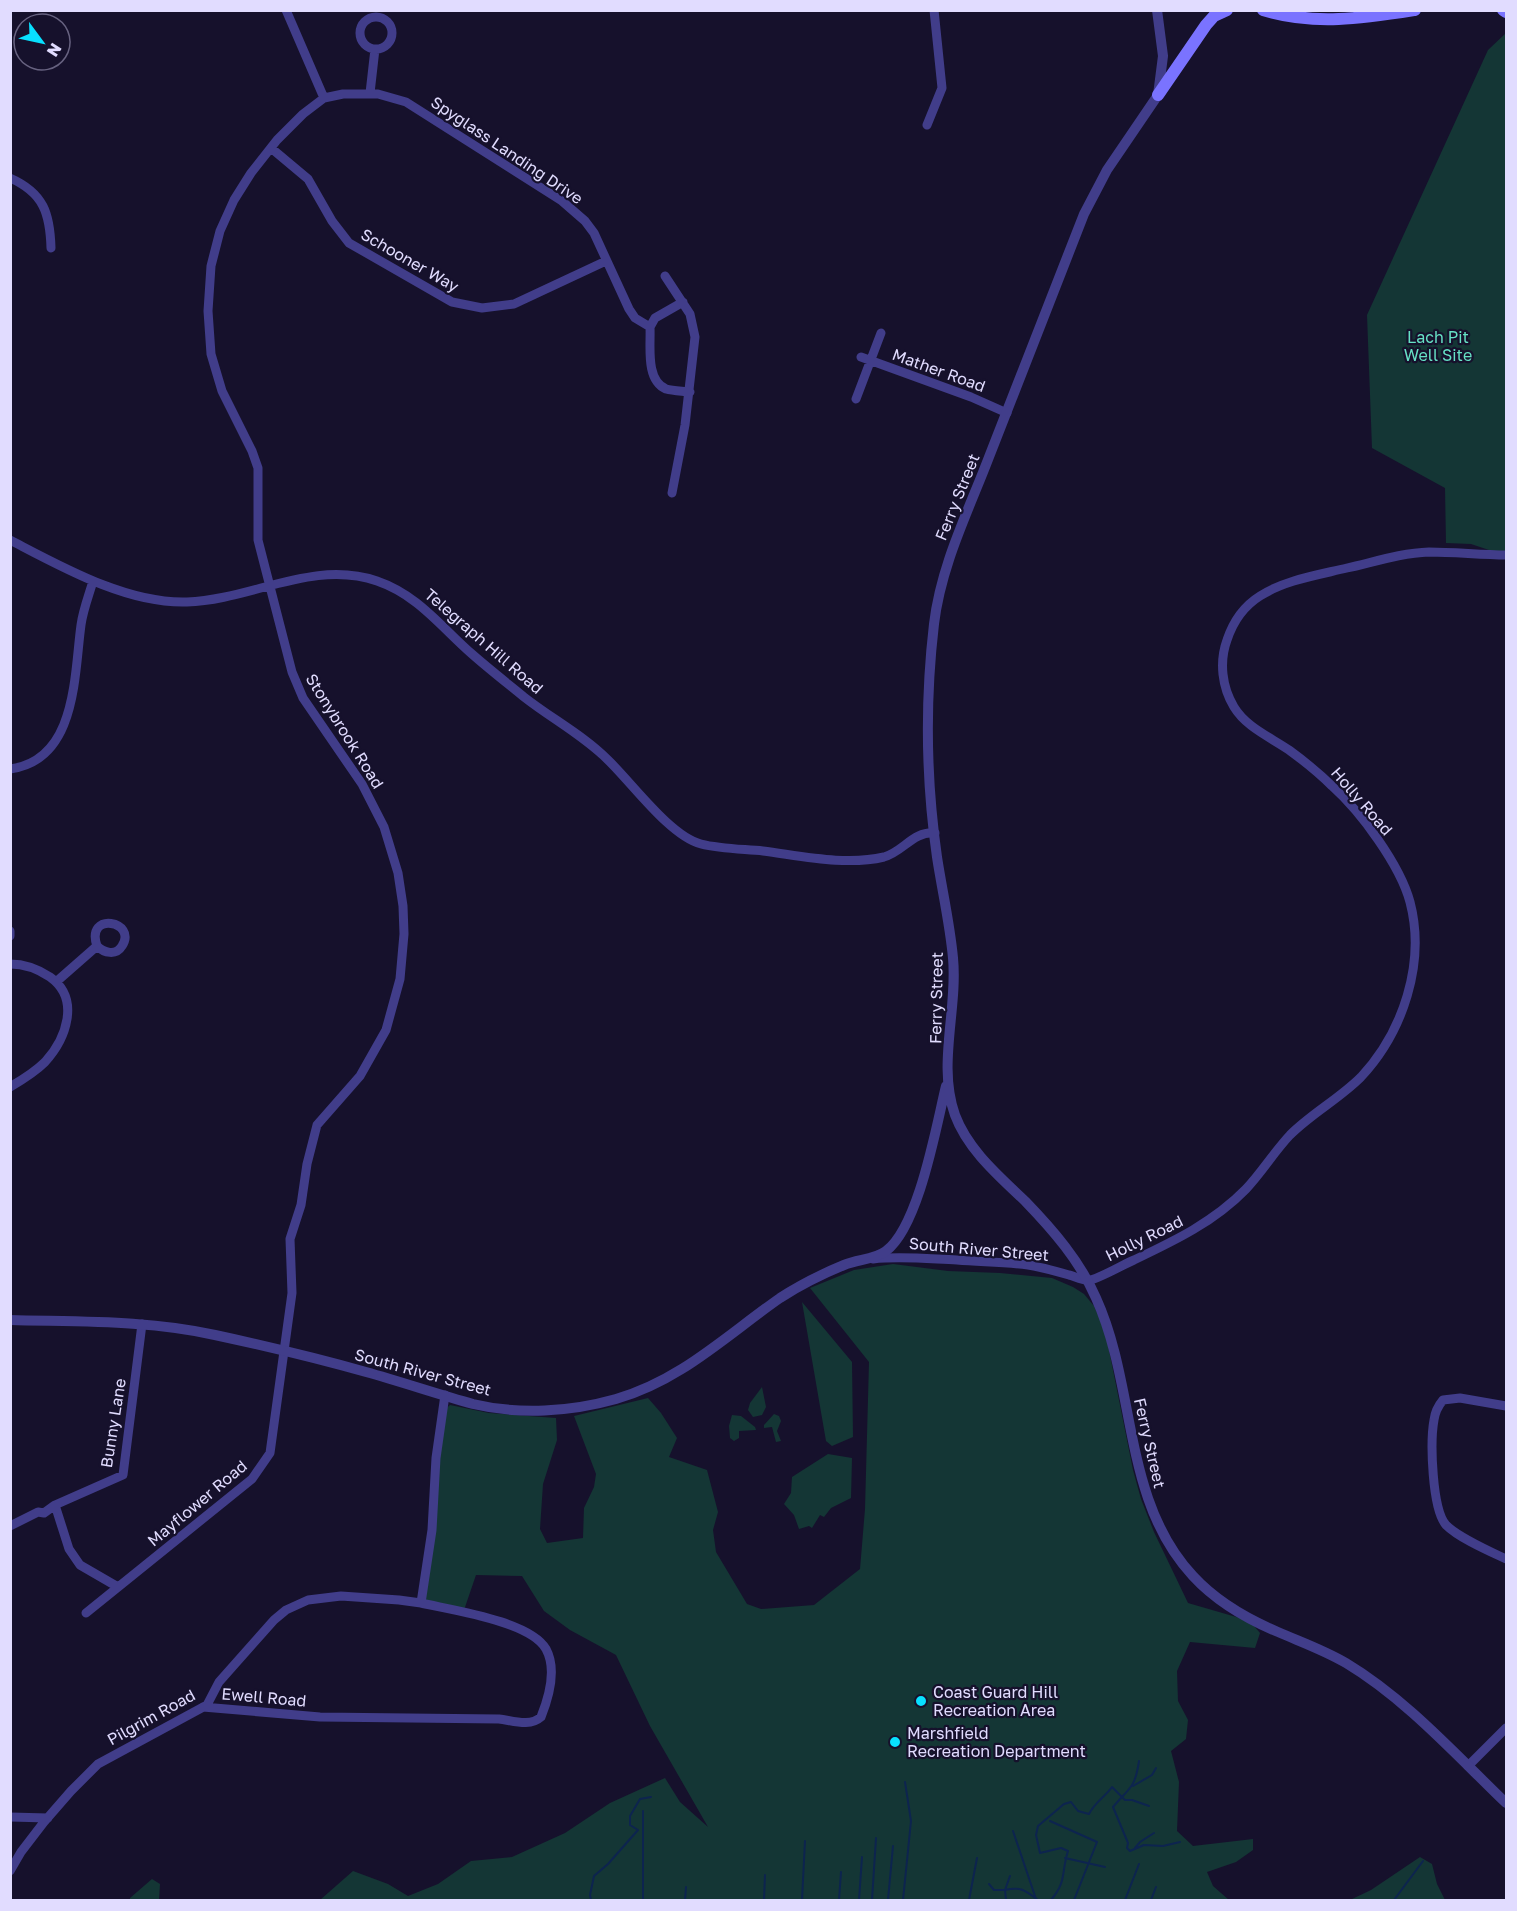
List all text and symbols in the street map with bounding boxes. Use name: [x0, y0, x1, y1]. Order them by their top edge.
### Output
north arrow: [12, 12, 72, 72]
text: N: [43, 40, 66, 61]
street label: Spyglass Landing Drive: [427, 92, 587, 208]
street label: Schooner Way: [357, 224, 463, 296]
park label: Lach Pit Well Site: [1404, 327, 1472, 365]
street label: Mather Road: [890, 344, 988, 396]
street label: Ferry Street: [931, 451, 983, 543]
street label: Telegraph Hill Road: [421, 584, 547, 698]
street label: Stonybrook Road: [302, 670, 388, 792]
street label: Holly Road: [1327, 763, 1397, 839]
street label: Ferry Street: [925, 952, 947, 1044]
street label: Holly Road: [1102, 1211, 1186, 1265]
street label: South River Street: [908, 1233, 1050, 1265]
street label: South River Street: [353, 1344, 493, 1400]
street label: Bunny Lane: [96, 1377, 130, 1469]
street label: Ferry Street: [1130, 1396, 1170, 1490]
street label: Mayflower Road: [143, 1456, 251, 1550]
place label: Coast Guard Hill Recreation Area: [933, 1682, 1058, 1720]
street label: Ewell Road: [221, 1683, 307, 1711]
street label: Pilgrim Road: [104, 1685, 198, 1749]
marker: Coast Guard Hill Recreation Area: [914, 1694, 928, 1708]
place label: Marshfield Recreation Department: [907, 1723, 1086, 1761]
marker: Marshfield Recreation Department: [888, 1735, 902, 1749]

